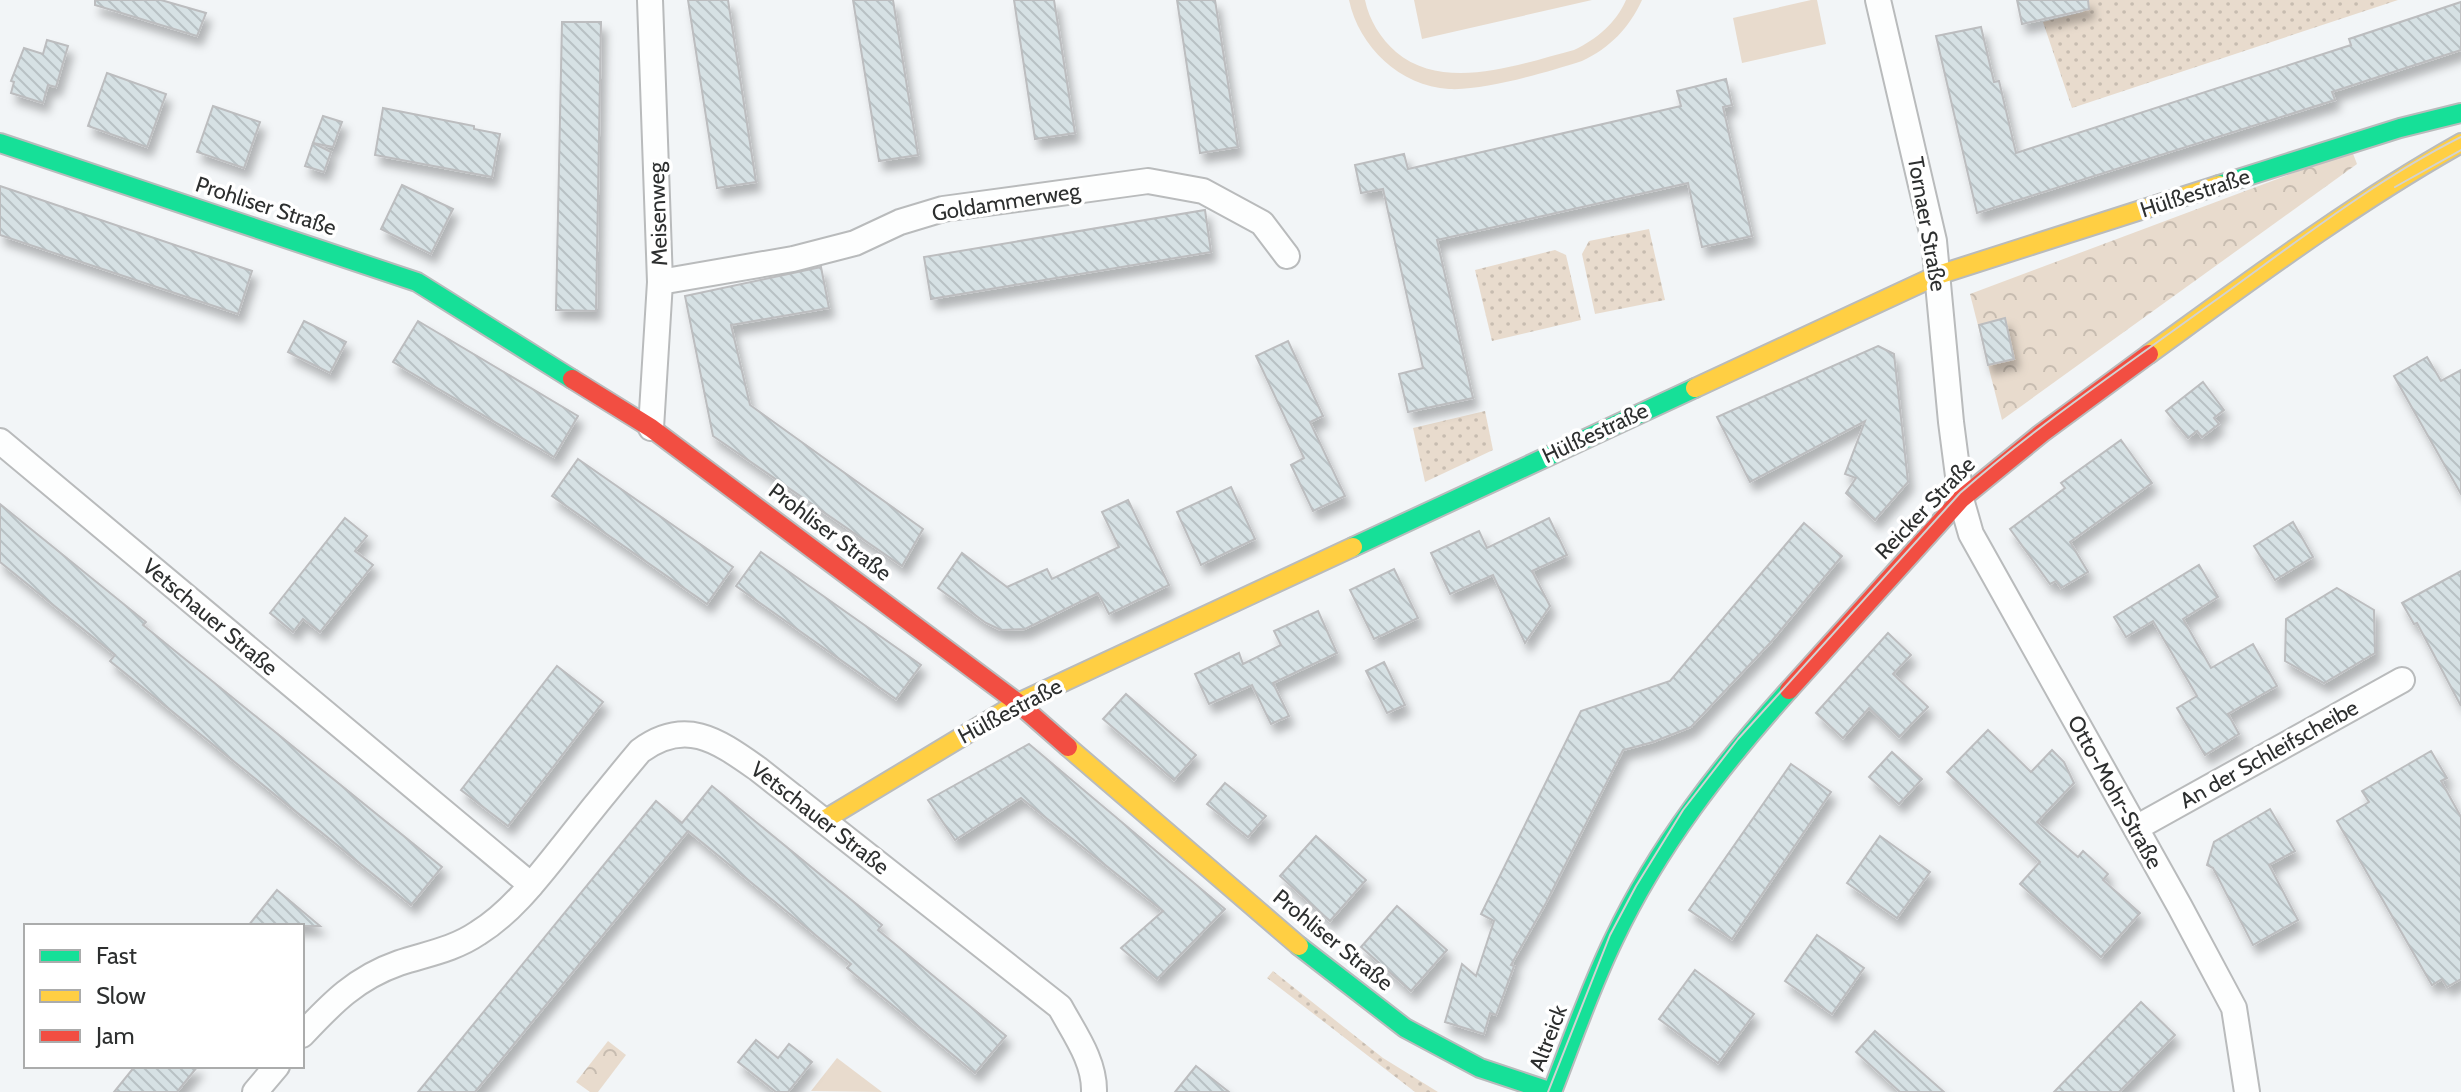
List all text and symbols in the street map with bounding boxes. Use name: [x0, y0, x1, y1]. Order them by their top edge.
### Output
street label: Tornaer Straße: [1902, 155, 1952, 293]
street label: Meisenweg: [643, 160, 673, 266]
street label: Hülßestraße: [2137, 163, 2253, 223]
street label: Prohliser Straße: [192, 171, 340, 241]
street label: Goldammerweg: [930, 177, 1083, 227]
street label: Hülßestraße: [1538, 397, 1652, 469]
street label: Reicker Straße: [1869, 451, 1981, 565]
street label: Prohliser Straße: [763, 477, 897, 587]
street label: Vetschauer Straße: [137, 553, 283, 681]
street label: Hülßestraße: [953, 672, 1067, 750]
street label: An der Schleifscheibe: [2175, 694, 2363, 814]
street label: Otto-Mohr-Straße: [2062, 711, 2168, 873]
street label: Vetschauer Straße: [745, 756, 895, 880]
street label: Prohliser Straße: [1268, 883, 1398, 997]
legend: [24, 924, 304, 1068]
text: Fast: [96, 941, 137, 970]
text: Slow: [96, 981, 146, 1010]
street label: Altreick: [1523, 1001, 1573, 1075]
text: Jam: [95, 1021, 134, 1050]

